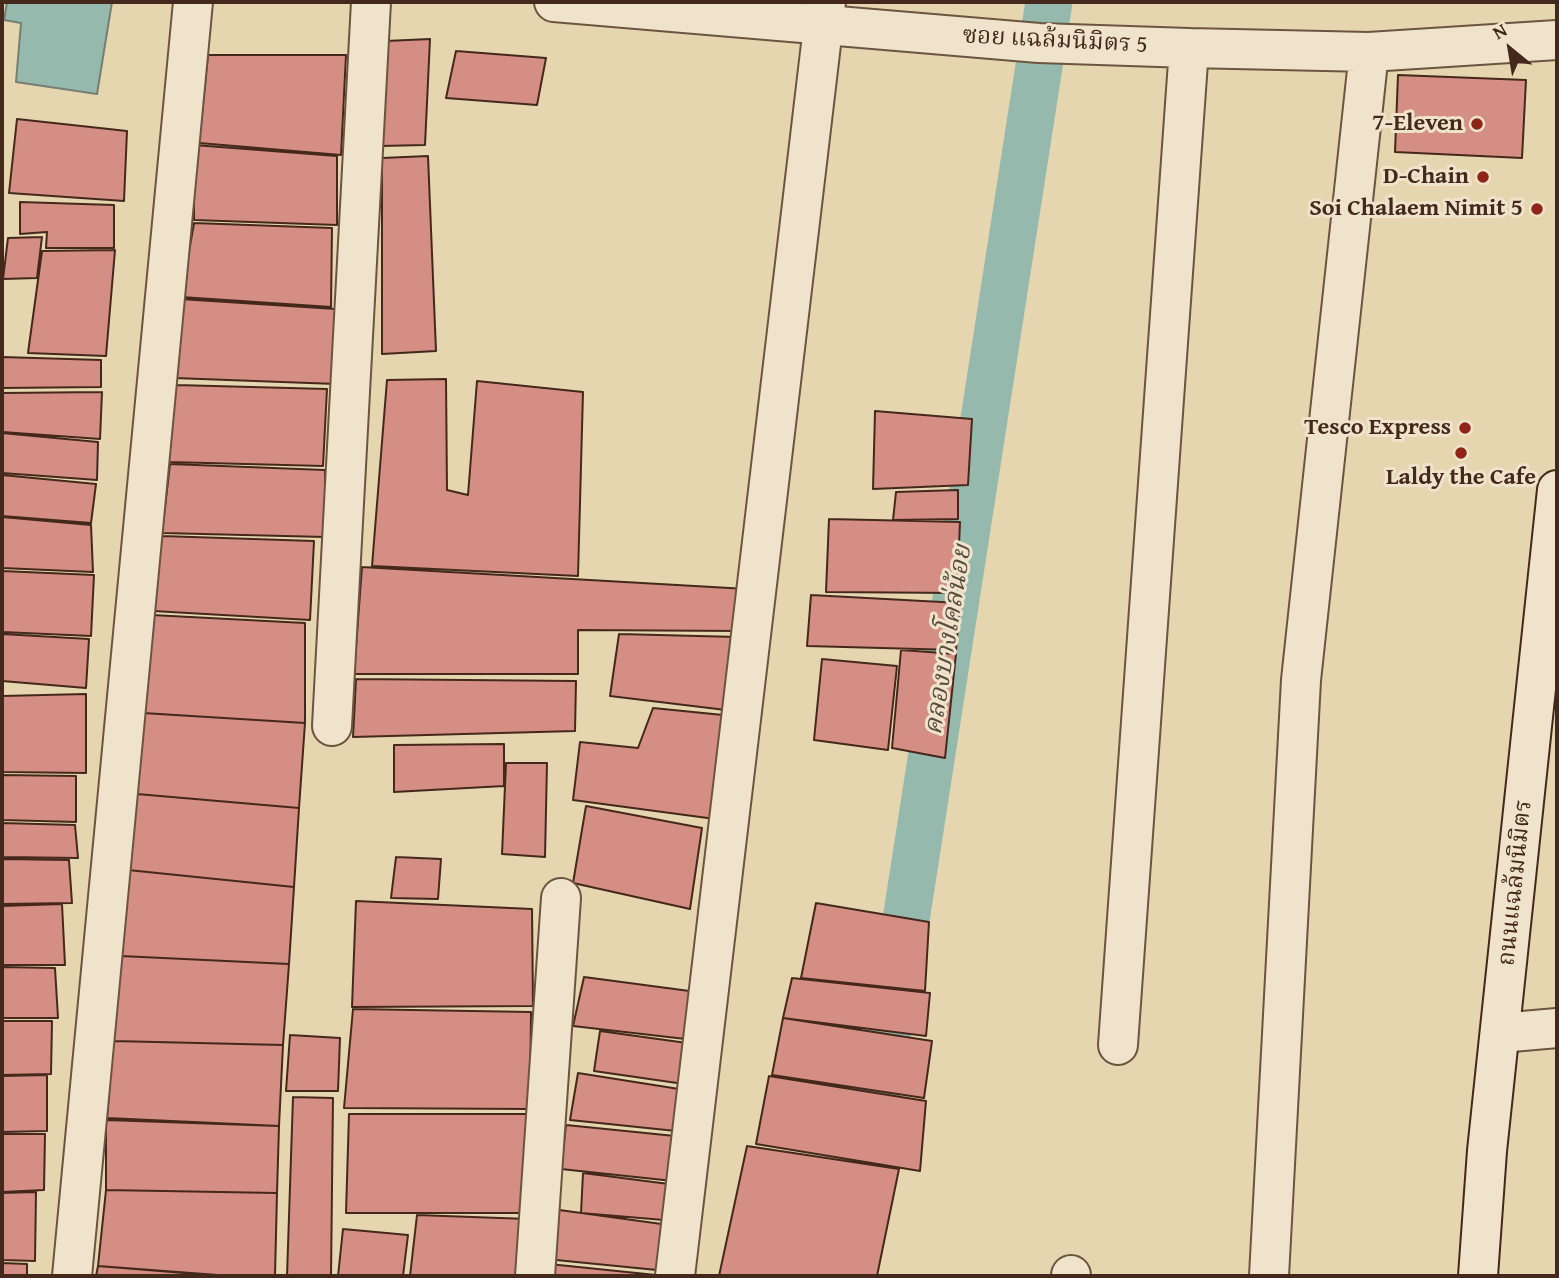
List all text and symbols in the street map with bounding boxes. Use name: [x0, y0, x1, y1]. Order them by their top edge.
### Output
north arrow: [1475, 14, 1545, 84]
text: N: [1487, 16, 1512, 46]
street label: ซอย แฉล้มนิมิตร 5: [962, 22, 1148, 60]
place label: 7-Eleven: [1372, 110, 1463, 138]
marker: 7-Eleven: [1469, 116, 1485, 132]
place label: D-Chain: [1383, 163, 1469, 191]
marker: D-Chain: [1475, 169, 1491, 185]
place label: Soi Chalaem Nimit 5: [1309, 195, 1523, 223]
marker: Soi Chalaem Nimit 5: [1529, 201, 1545, 217]
place label: Tesco Express: [1304, 414, 1451, 442]
marker: Tesco Express: [1457, 420, 1473, 436]
marker: Laldy the Cafe: [1453, 445, 1469, 461]
place label: Laldy the Cafe: [1386, 464, 1536, 492]
water label: คลองบางโคล่น้อย: [919, 543, 979, 737]
street label: ถนนแฉล้มนิมิตร: [1493, 799, 1539, 967]

